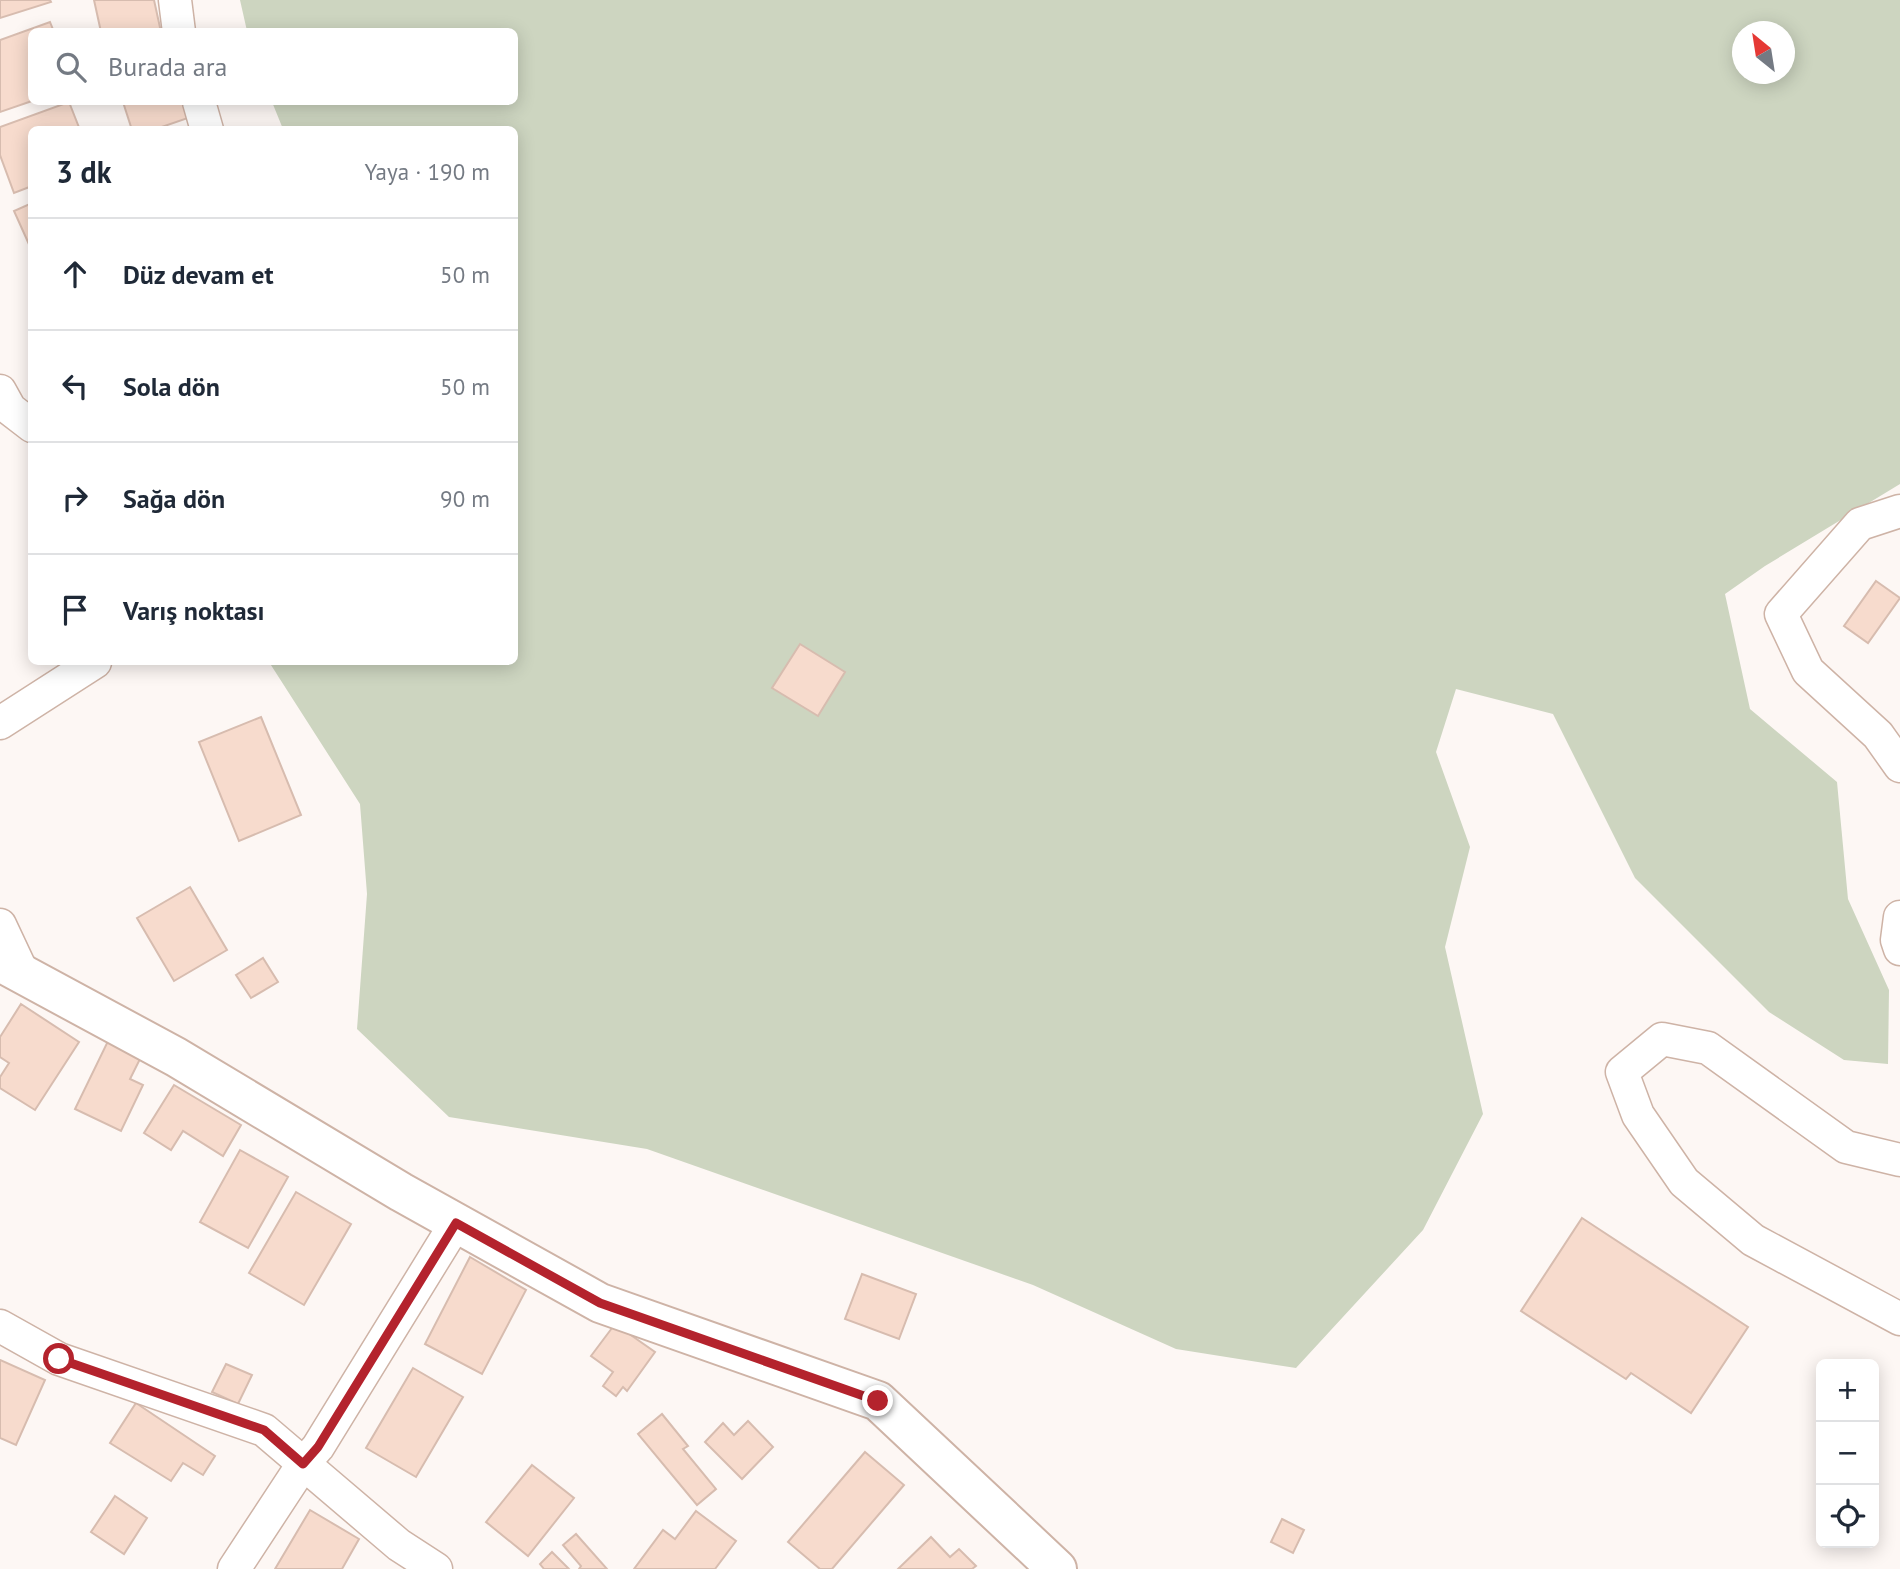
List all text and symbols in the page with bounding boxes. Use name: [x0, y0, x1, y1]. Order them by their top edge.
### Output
north arrow: [1732, 21, 1795, 84]
search box: [28, 28, 518, 105]
icon: search: [52, 48, 90, 86]
text: Burada ara: [108, 50, 227, 83]
text: 3 dk: [56, 152, 112, 191]
text: Yaya · 190 m: [364, 157, 490, 186]
icon: ahead: [56, 255, 94, 293]
text: Düz devam et: [123, 258, 273, 291]
text: 50 m: [440, 260, 490, 289]
icon: left: [56, 367, 94, 405]
text: Sola dön: [123, 370, 220, 403]
text: 50 m: [440, 372, 490, 401]
icon: right: [56, 479, 94, 517]
text: Sağa dön: [123, 482, 225, 515]
text: 90 m: [440, 484, 490, 513]
icon: arrive: [56, 591, 94, 629]
text: Varış noktası: [123, 594, 265, 627]
route start: [43, 1343, 74, 1374]
map controls: [1816, 1359, 1879, 1548]
button: +: [1816, 1359, 1879, 1422]
route end: [862, 1385, 893, 1416]
button: −: [1816, 1422, 1879, 1485]
button: locate: [1816, 1485, 1879, 1548]

